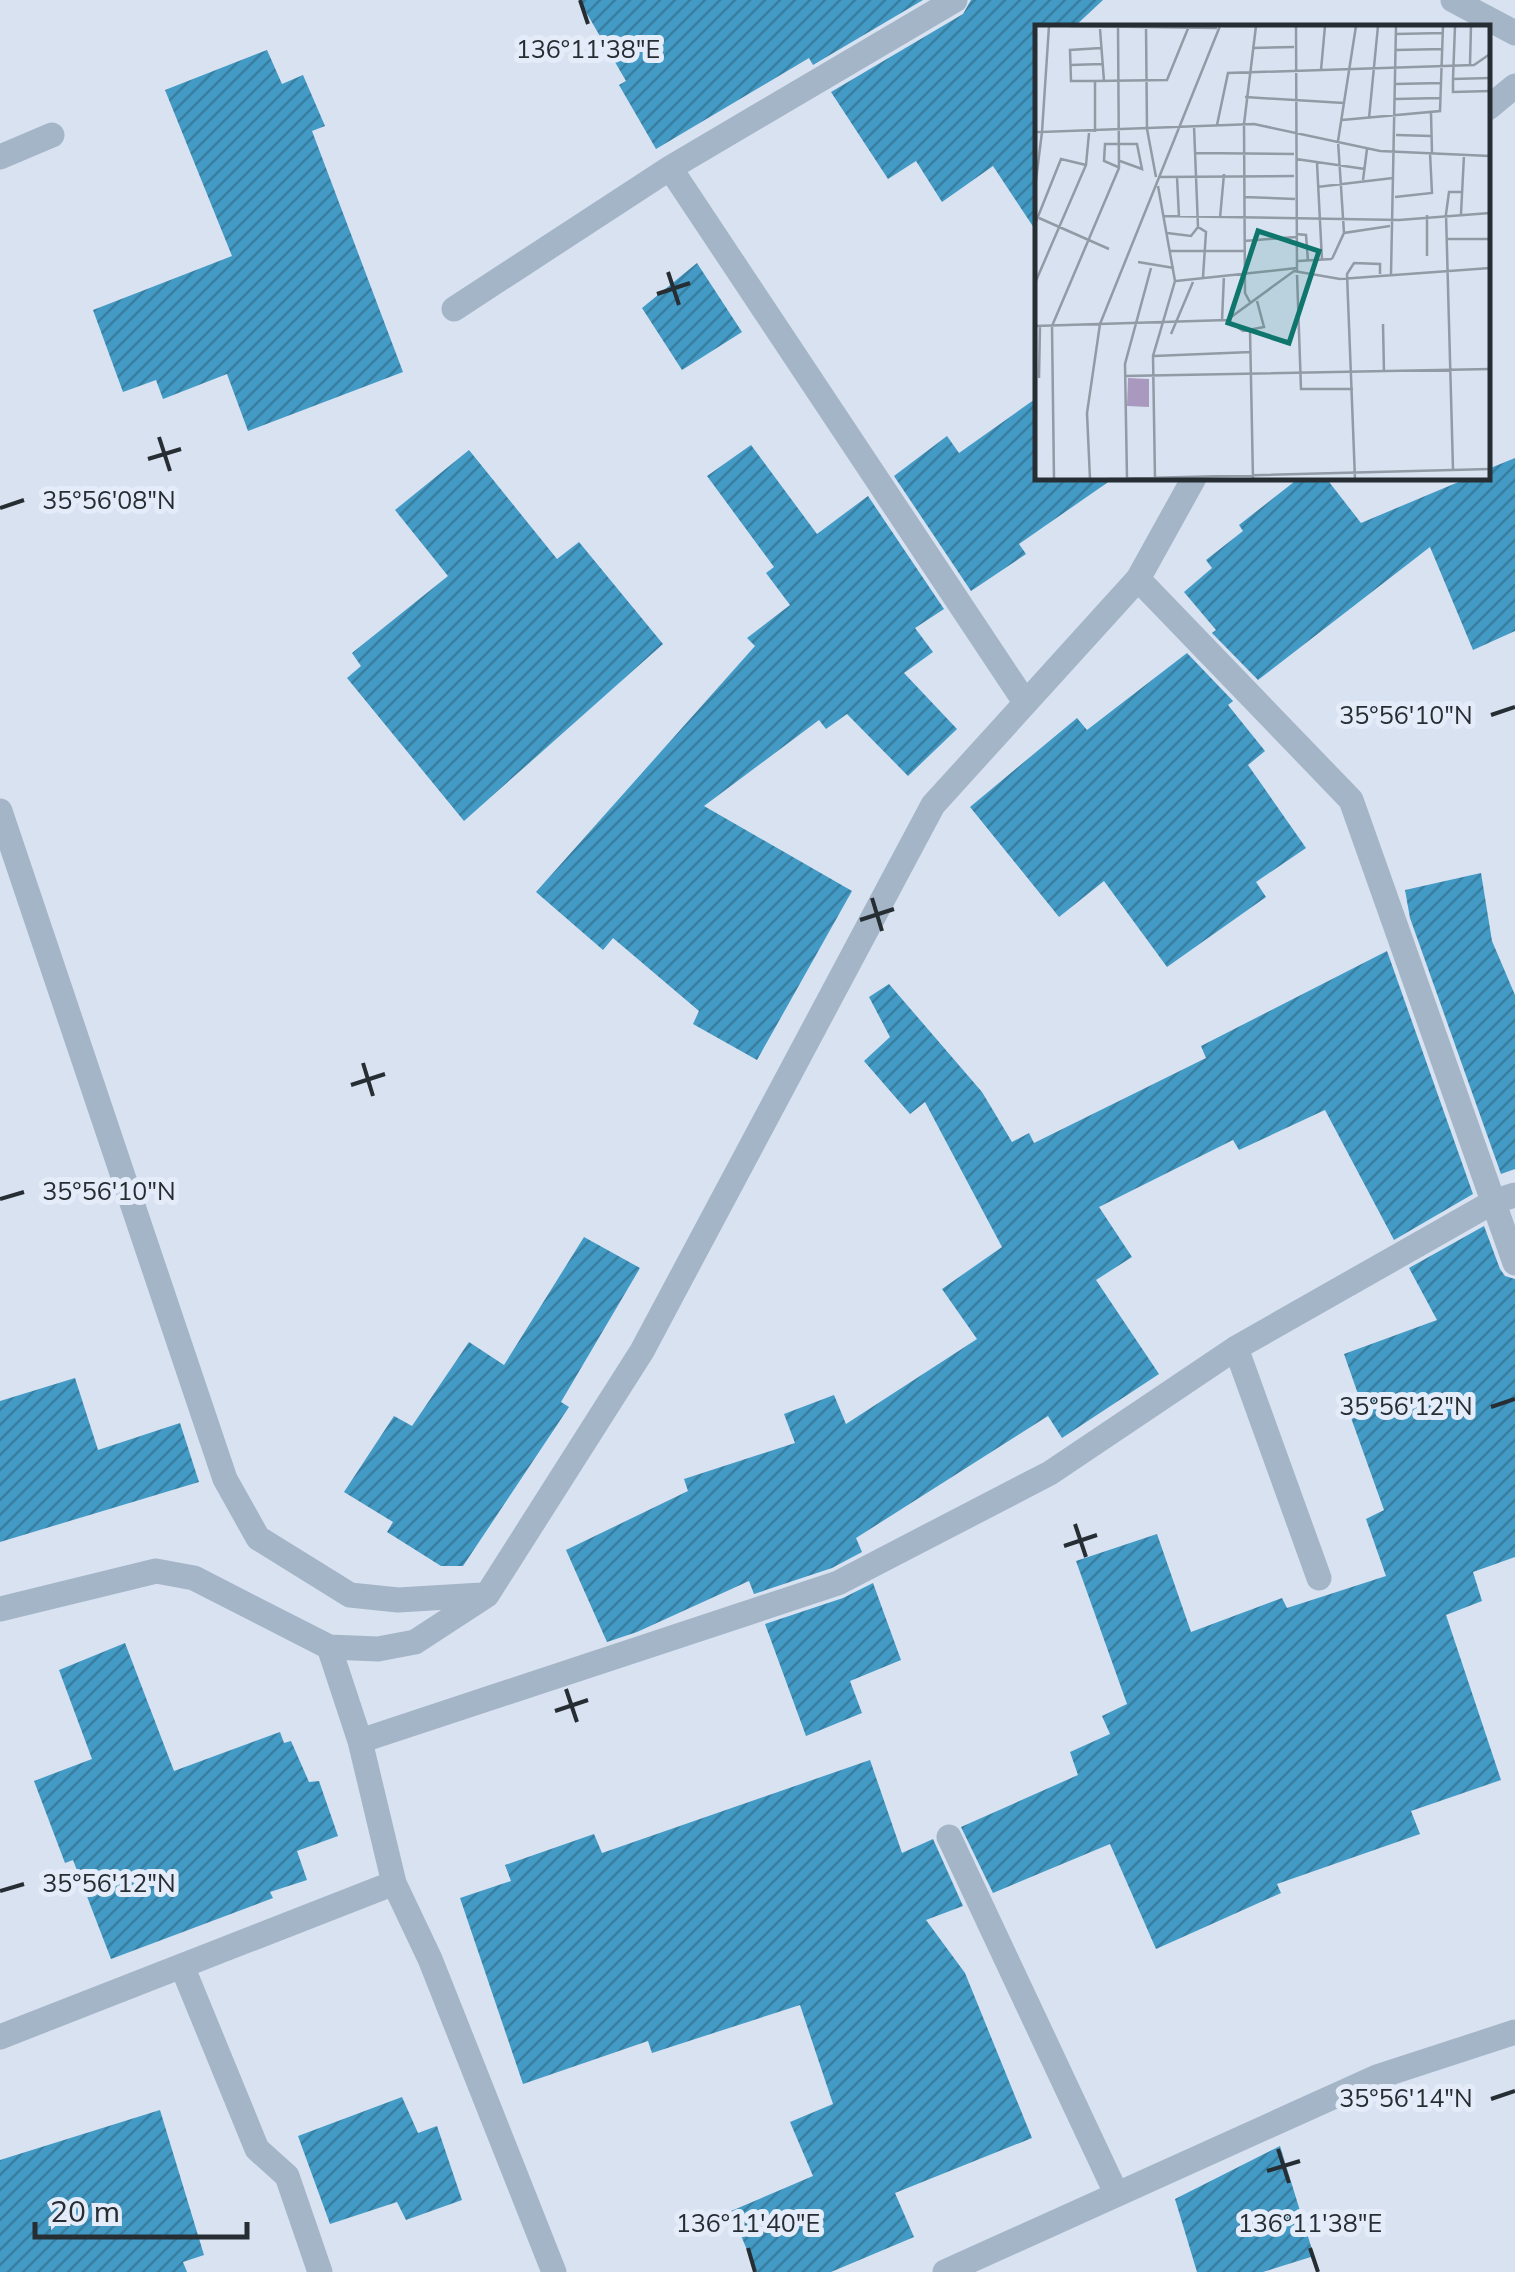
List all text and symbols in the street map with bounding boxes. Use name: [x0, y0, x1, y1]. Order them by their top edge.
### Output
inset map: [1035, 25, 1490, 480]
text: 136°11'38"E: [516, 33, 660, 64]
text: 35°56'08"N: [42, 484, 176, 515]
text: 35°56'10"N: [1339, 699, 1473, 730]
text: 35°56'10"N: [42, 1175, 176, 1206]
text: 35°56'12"N: [1339, 1390, 1473, 1421]
text: 35°56'12"N: [42, 1867, 176, 1898]
text: 35°56'14"N: [1339, 2082, 1473, 2113]
scale bar: [35, 2177, 248, 2239]
text: 20 m: [50, 2192, 120, 2230]
text: 136°11'40"E: [676, 2207, 820, 2238]
text: 136°11'38"E: [1238, 2207, 1382, 2238]

